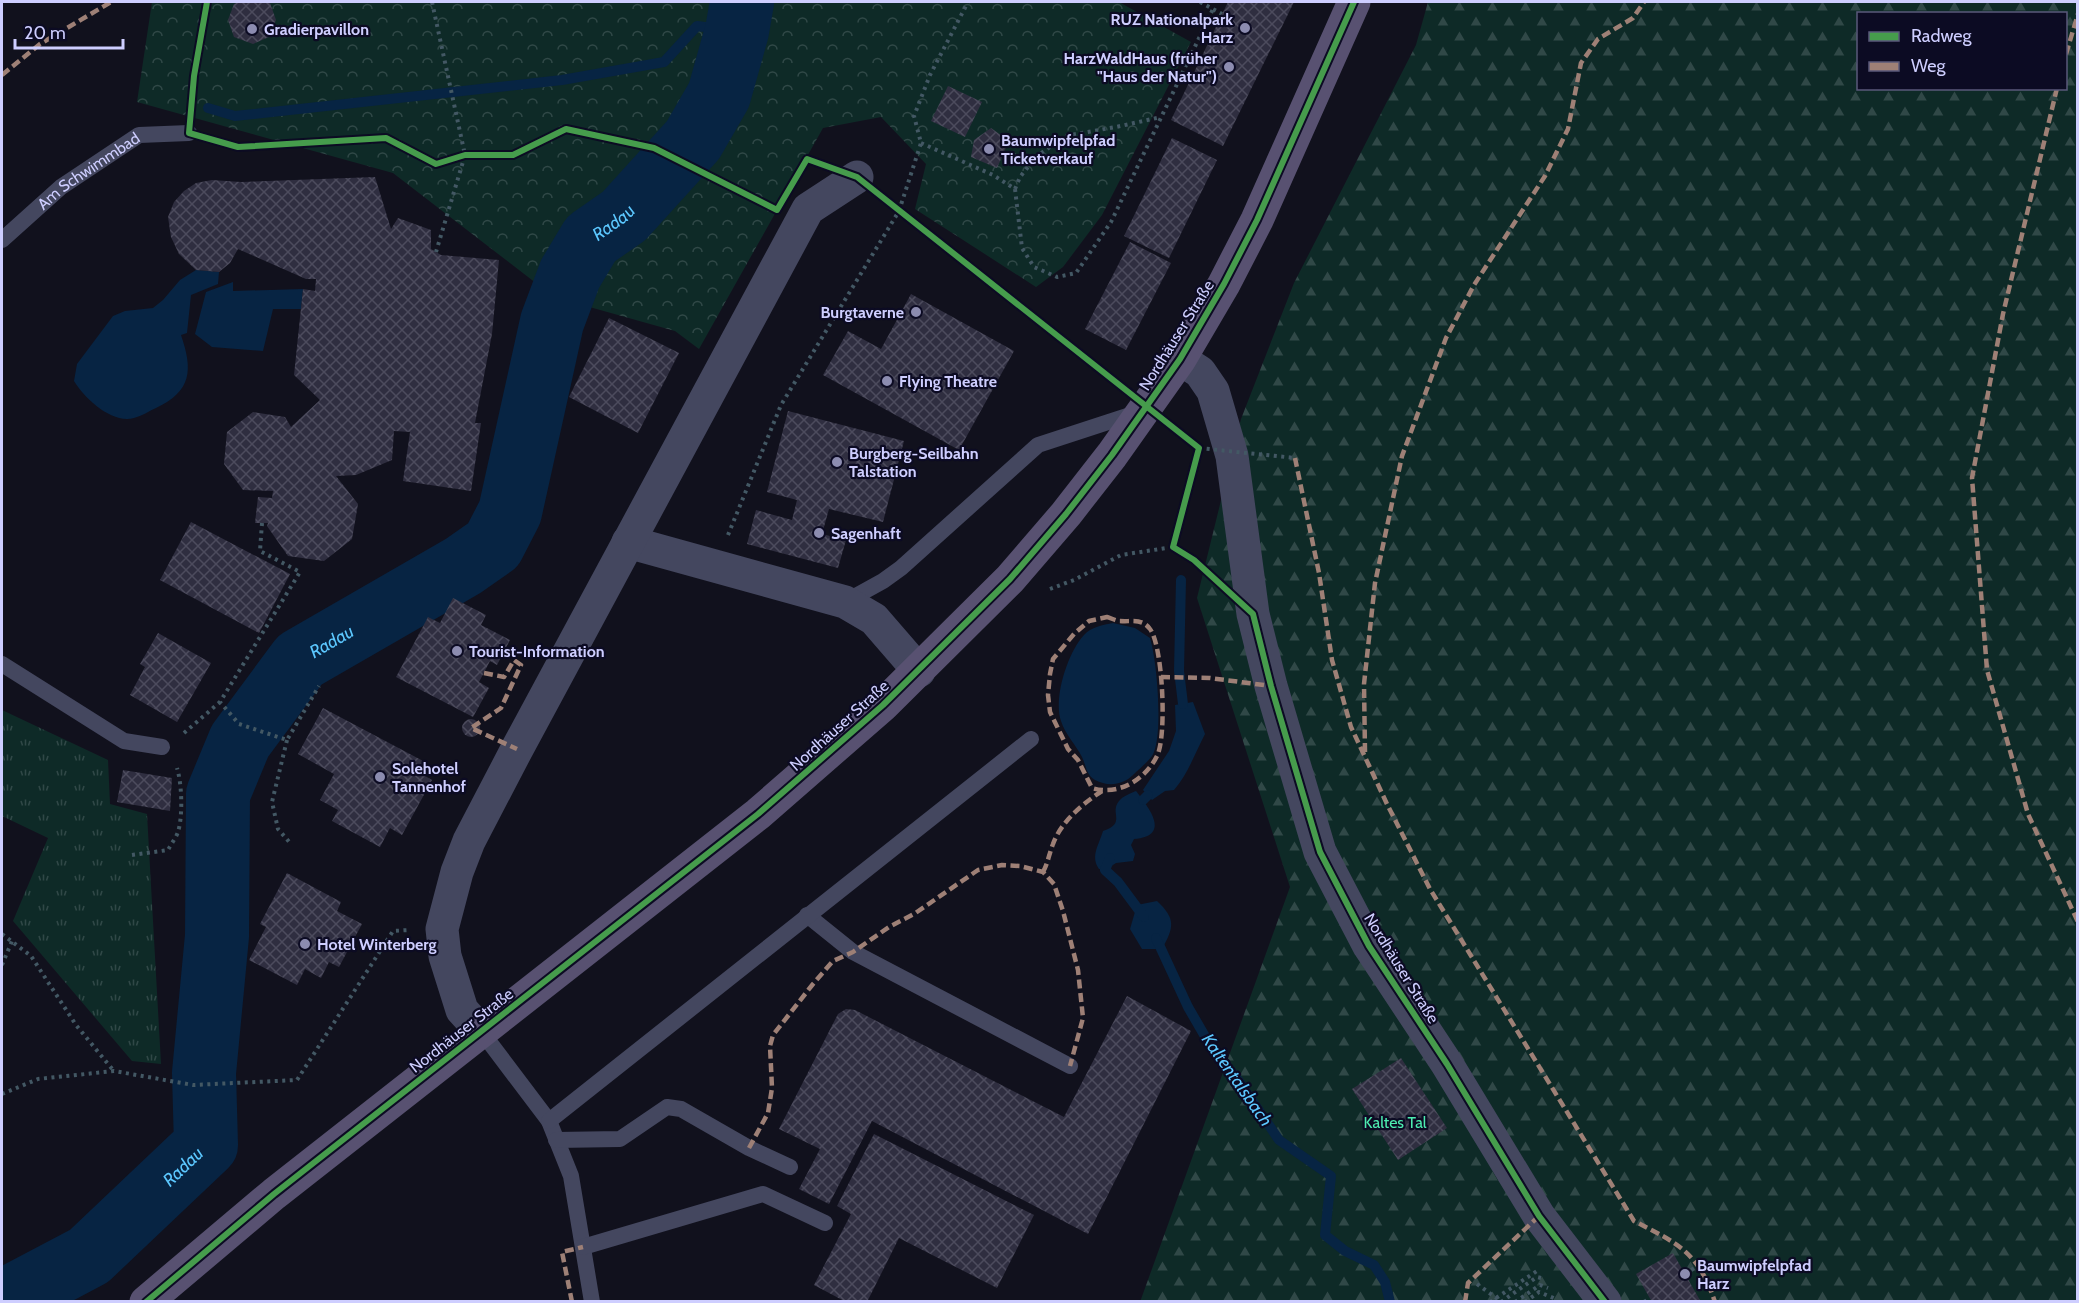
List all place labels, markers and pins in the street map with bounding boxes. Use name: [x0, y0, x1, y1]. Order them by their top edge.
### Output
place label: RUZ Nationalpark Harz: [1111, 10, 1233, 47]
place label: Gradierpavillon: [264, 20, 369, 39]
marker: RUZ Nationalpark Harz: [1238, 21, 1252, 35]
marker: Gradierpavillon: [245, 22, 259, 36]
place label: HarzWaldHaus (früher "Haus der Natur"): [1064, 49, 1218, 86]
marker: HarzWaldHaus (früher "Haus der Natur"): [1222, 60, 1236, 74]
place label: Baumwipfelpfad Ticketverkauf: [1001, 131, 1115, 168]
marker: Baumwipfelpfad Ticketverkauf: [982, 142, 996, 156]
place label: Burgtaverne: [820, 303, 904, 322]
marker: Burgtaverne: [909, 305, 923, 319]
place label: Flying Theatre: [899, 372, 997, 391]
marker: Flying Theatre: [880, 374, 894, 388]
place label: Burgberg-Seilbahn Talstation: [849, 444, 979, 481]
marker: Burgberg-Seilbahn Talstation: [830, 455, 844, 469]
place label: Sagenhaft: [831, 524, 901, 543]
marker: Sagenhaft: [812, 526, 826, 540]
place label: Tourist-Information: [469, 642, 605, 661]
marker: Tourist-Information: [450, 644, 464, 658]
place label: Solehotel Tannenhof: [392, 759, 467, 796]
marker: Solehotel Tannenhof: [373, 770, 387, 784]
place label: Hotel Winterberg: [317, 935, 437, 954]
marker: Hotel Winterberg: [298, 937, 312, 951]
place label: Baumwipfelpfad Harz: [1697, 1256, 1811, 1293]
marker: Baumwipfelpfad Harz: [1678, 1267, 1692, 1281]

